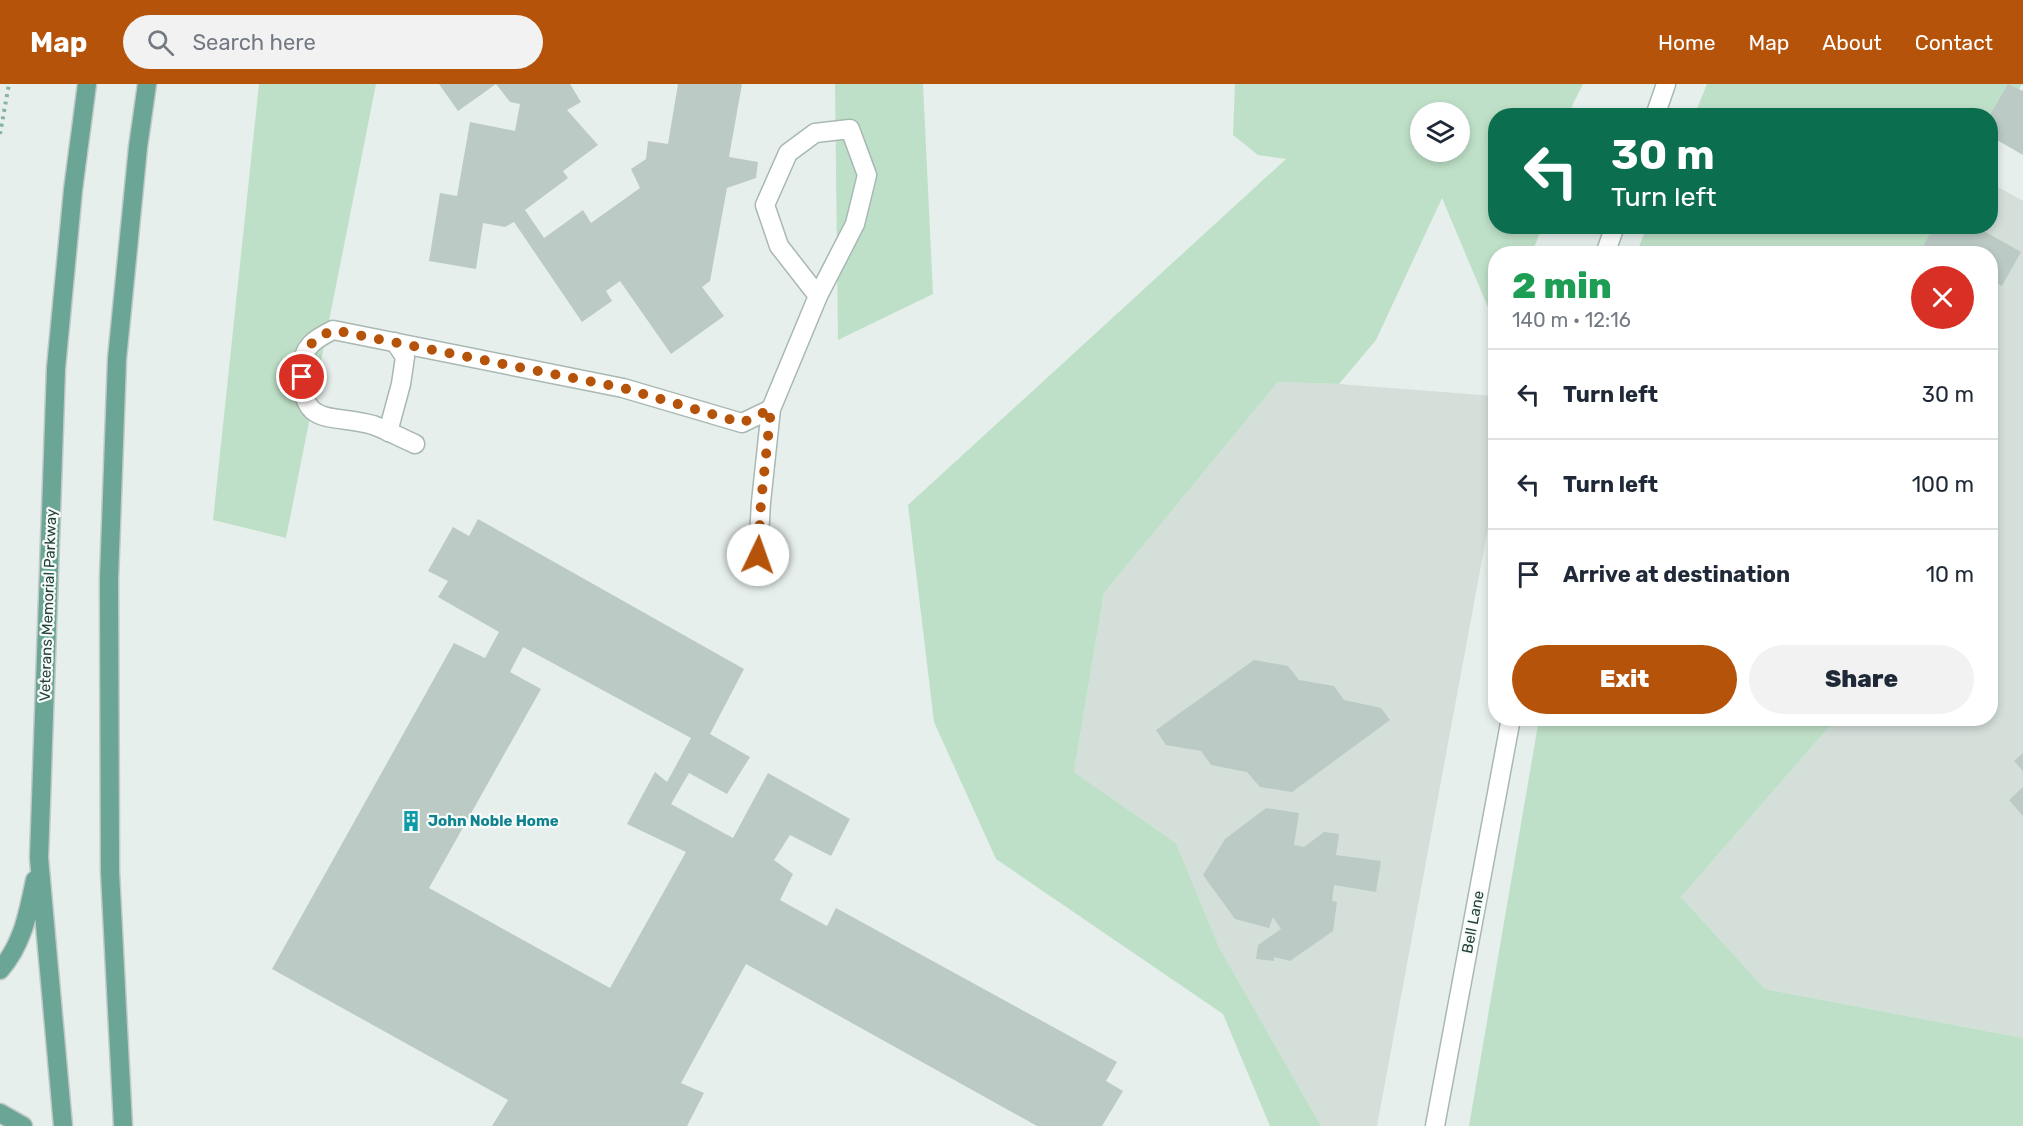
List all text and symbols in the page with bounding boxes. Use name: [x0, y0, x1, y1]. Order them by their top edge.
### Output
search box: [123, 15, 543, 69]
text: Map: [30, 26, 87, 59]
icon: search: [144, 26, 177, 59]
text: Search here: [192, 29, 316, 56]
text: Home: [1658, 30, 1715, 55]
text: Map: [1748, 30, 1789, 55]
text: About: [1822, 30, 1882, 55]
text: Contact: [1915, 30, 1993, 55]
map controls: [1410, 102, 1470, 162]
button: layers: [1410, 102, 1470, 162]
text: 30 m: [1611, 130, 1715, 180]
icon: left: [1512, 132, 1590, 210]
text: Turn left: [1611, 181, 1716, 213]
text: 2 min: [1512, 264, 1612, 307]
button: close: [1911, 266, 1974, 329]
text: 140 m · 12:16: [1512, 308, 1631, 332]
pin: [276, 351, 327, 402]
icon: arrive: [285, 360, 318, 393]
icon: left: [1512, 378, 1545, 411]
text: Turn left: [1563, 381, 1658, 408]
text: 30 m: [1922, 381, 1974, 408]
icon: left: [1512, 468, 1545, 501]
text: Turn left: [1563, 471, 1658, 498]
text: 100 m: [1912, 471, 1974, 498]
street label: Veterans Memorial Parkway: [36, 508, 60, 702]
position arrow: [726, 523, 790, 587]
icon: arrive: [1512, 558, 1545, 591]
text: Arrive at destination: [1563, 561, 1790, 588]
text: 10 m: [1926, 561, 1974, 588]
button: Exit: [1512, 645, 1737, 714]
button: Share: [1749, 645, 1974, 714]
building icon: John Noble Home: [399, 809, 423, 833]
place label: John Noble Home: [428, 812, 559, 830]
street label: Bell Lane: [1458, 889, 1488, 955]

